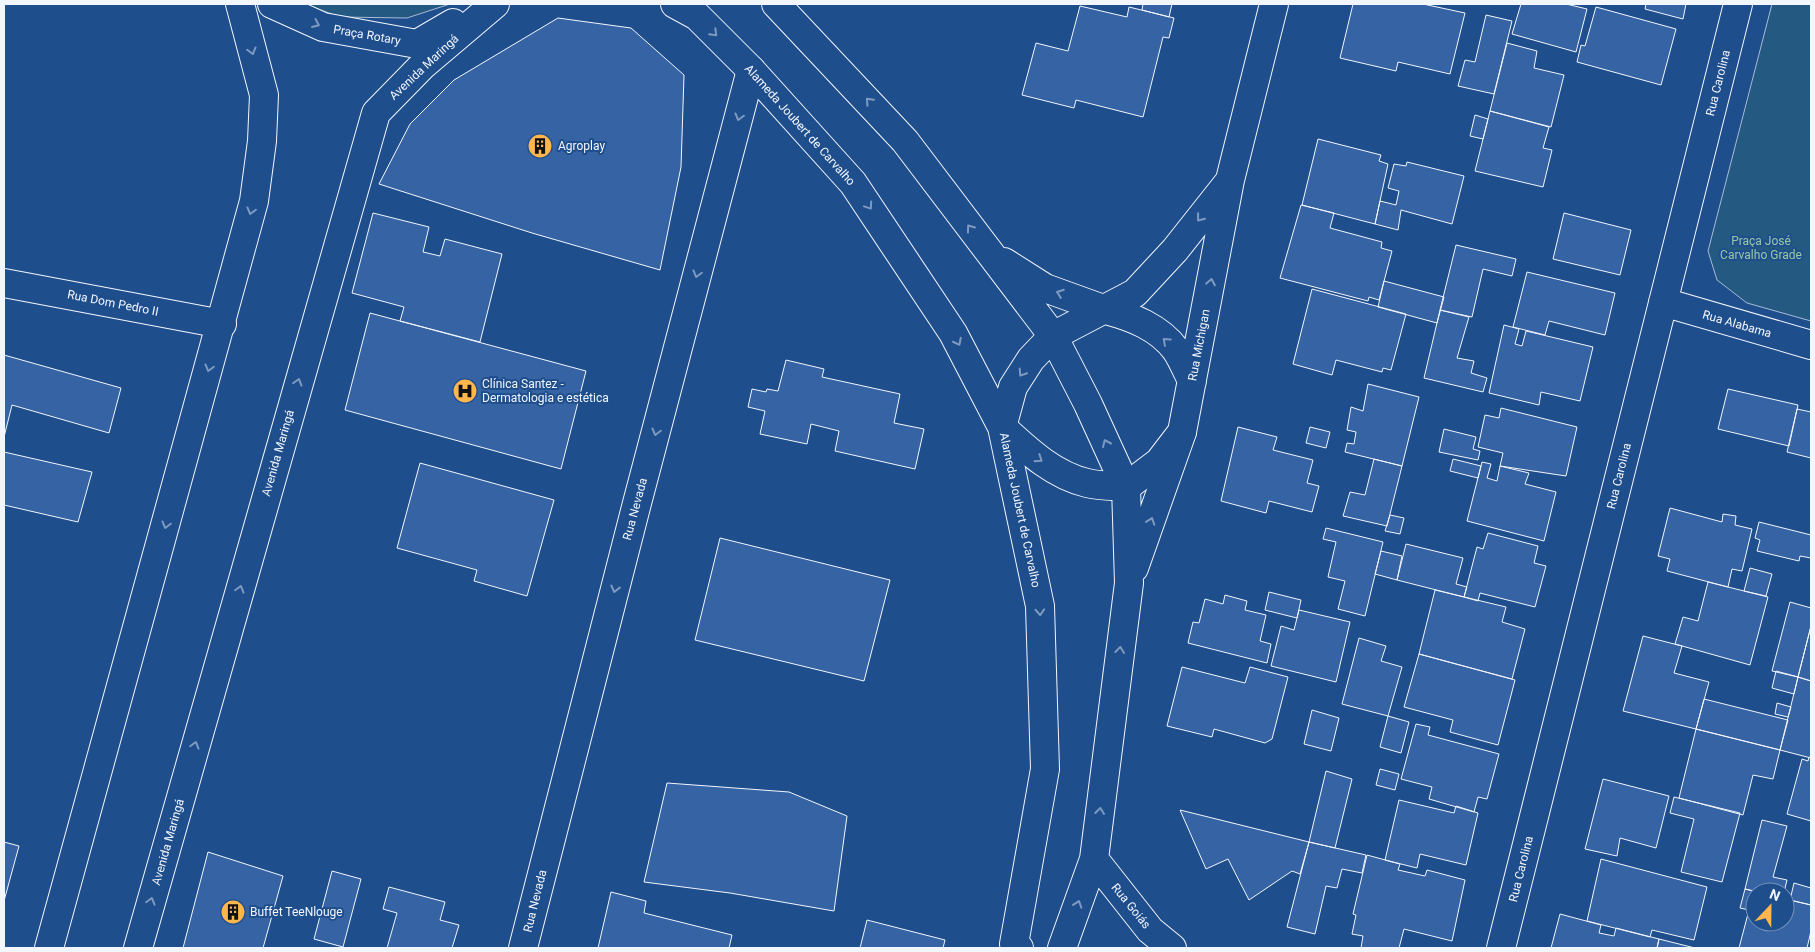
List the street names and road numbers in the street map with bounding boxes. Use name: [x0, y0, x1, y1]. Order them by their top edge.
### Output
street label: Praça Rotary: [332, 22, 402, 48]
street label: Avenida Maringá: [387, 31, 461, 103]
street label: Rua Carolina: [1703, 48, 1733, 118]
street label: Alameda Joubert de Carvalho: [742, 62, 858, 189]
street label: Rua Dom Pedro II: [66, 287, 160, 319]
street label: Rua Alabama: [1701, 307, 1773, 341]
street label: Rua Michigan: [1185, 308, 1213, 382]
street label: Avenida Maringá: [259, 408, 297, 498]
street label: Alameda Joubert de Carvalho: [997, 431, 1043, 589]
street label: Rua Carolina: [1604, 441, 1634, 511]
street label: Rua Nevada: [620, 476, 650, 542]
street label: Avenida Maringá: [149, 797, 187, 887]
street label: Rua Carolina: [1506, 834, 1536, 904]
street label: Rua Nevada: [520, 868, 550, 934]
street label: Rua Goiás: [1109, 881, 1153, 931]

